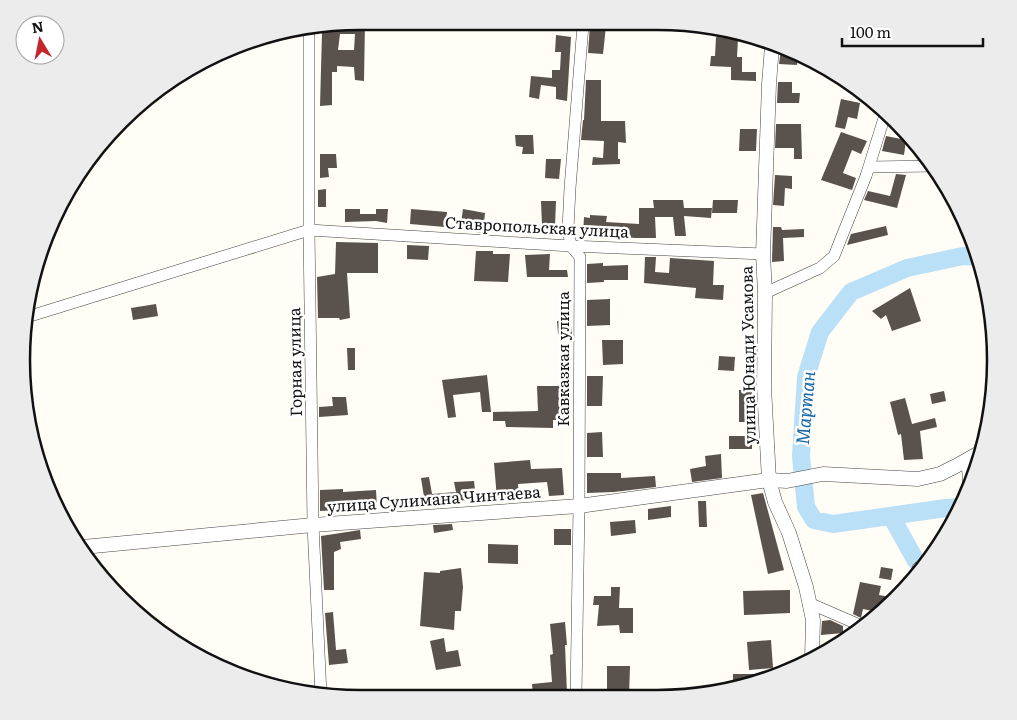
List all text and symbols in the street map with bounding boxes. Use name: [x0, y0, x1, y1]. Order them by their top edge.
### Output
north arrow: [15, 15, 65, 65]
text: N: [30, 15, 45, 37]
scale bar: [842, 15, 983, 47]
text: 100 m: [850, 20, 891, 43]
street label: Ставропольская улица: [445, 209, 630, 243]
street label: улица Юнади Усамова: [733, 265, 761, 445]
street label: Кавказкая улица: [550, 291, 574, 427]
street label: Горная улица: [281, 307, 307, 417]
water label: Мартан: [788, 370, 821, 446]
street label: улица Сулимана Чинтаева: [326, 479, 542, 517]

